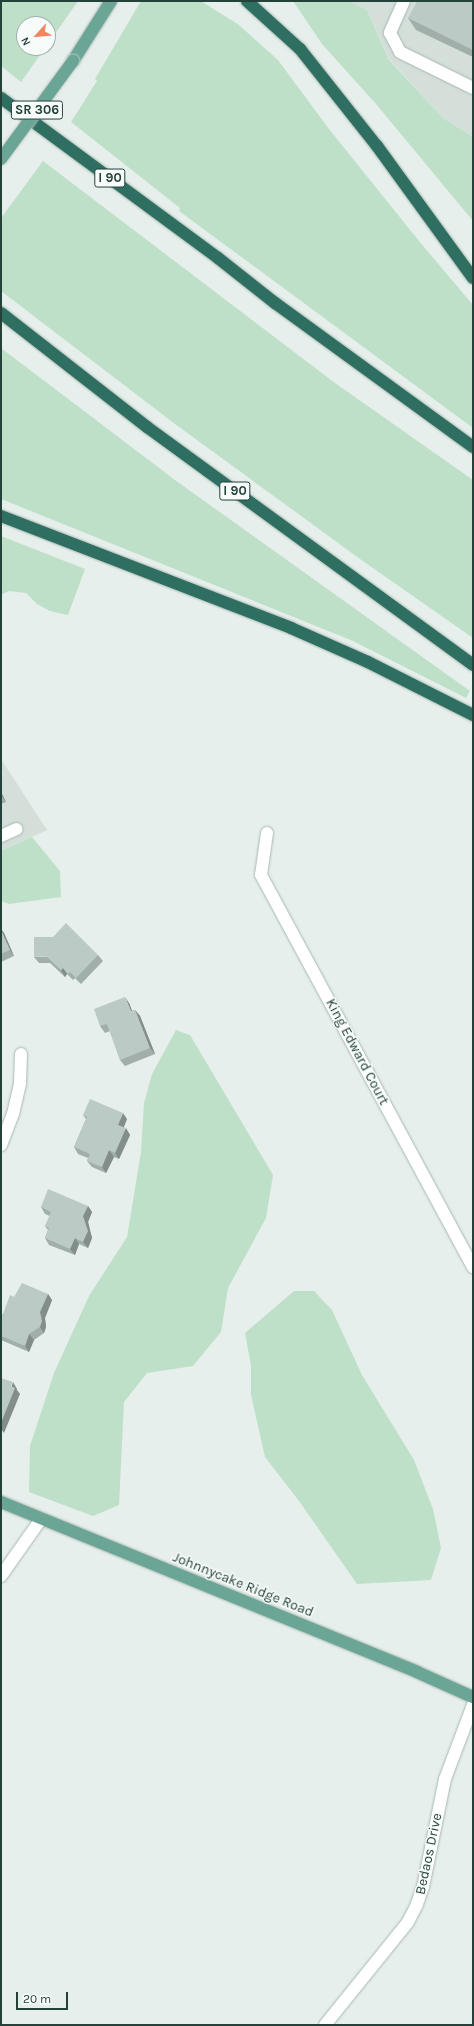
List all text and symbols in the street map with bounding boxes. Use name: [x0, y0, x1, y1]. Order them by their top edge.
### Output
north arrow: [16, 16, 56, 56]
text: N: [18, 35, 33, 48]
road number: SR 306: [10, 99, 64, 121]
road number: I 90: [94, 167, 126, 189]
road number: I 90: [219, 480, 251, 502]
street label: King Edward Court: [322, 996, 392, 1108]
street label: Johnnycake Ridge Road: [170, 1549, 316, 1621]
street label: Bedaos Drive: [412, 1812, 446, 1896]
scale bar: [18, 1984, 70, 2010]
text: 20 m: [23, 1992, 51, 2006]

